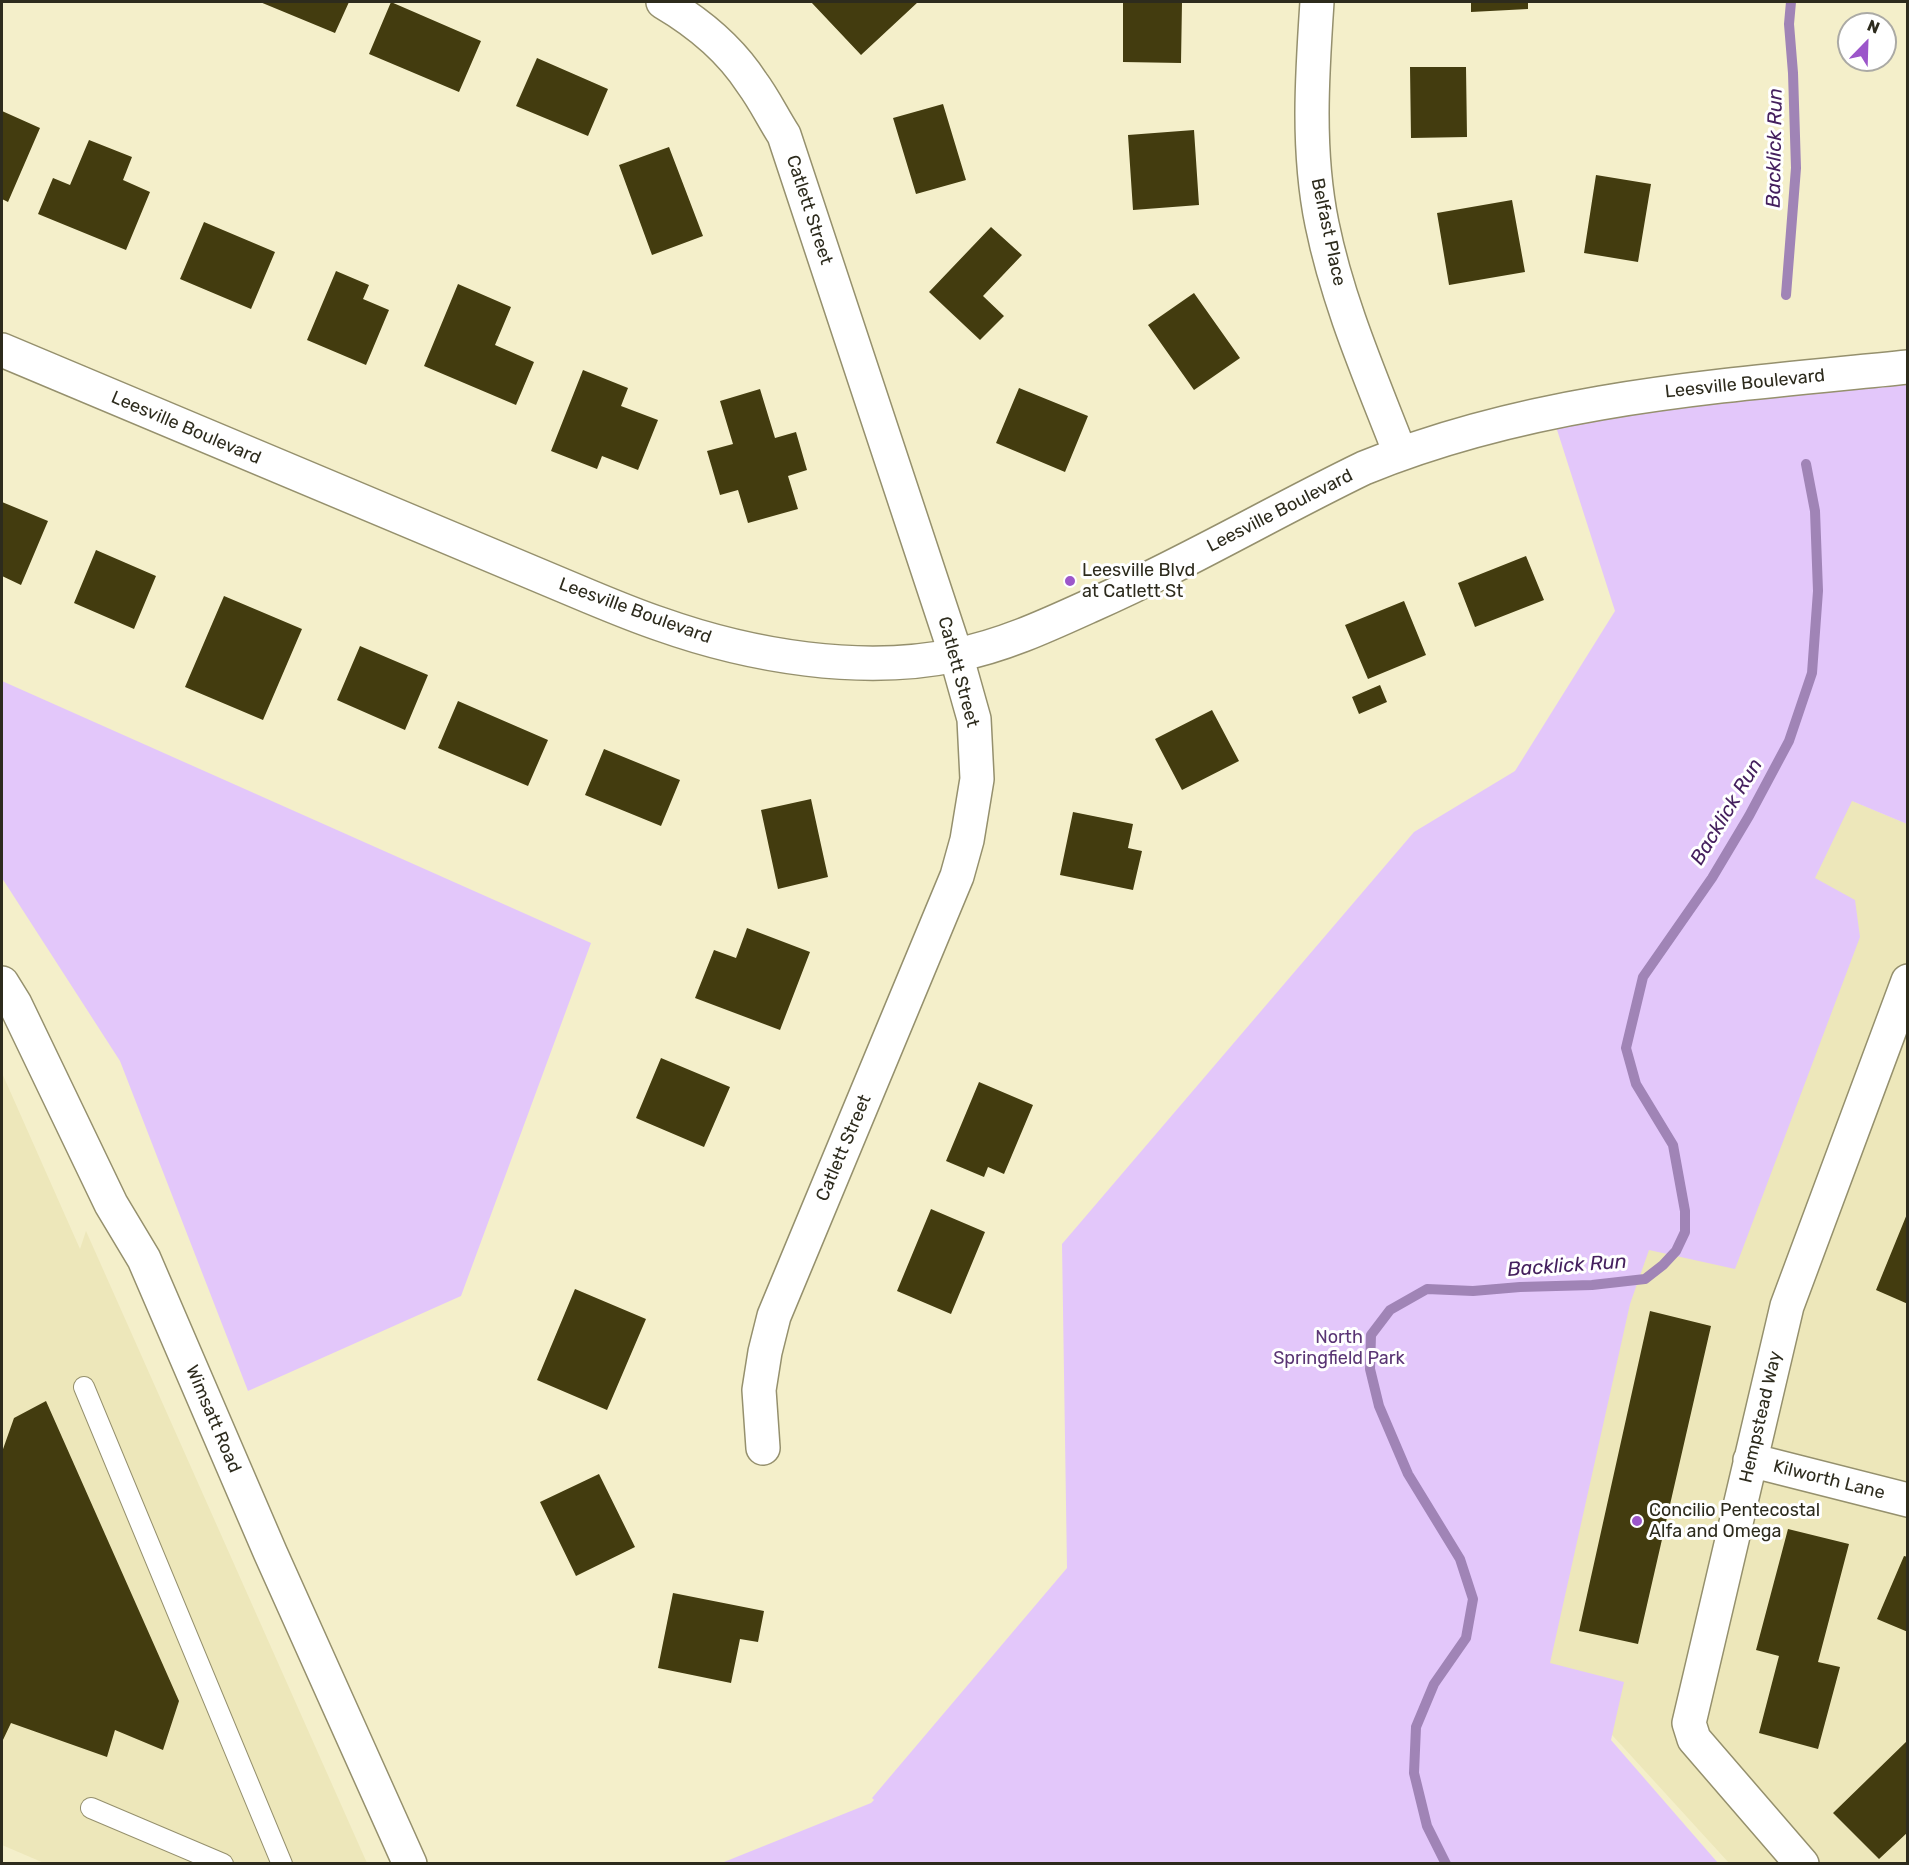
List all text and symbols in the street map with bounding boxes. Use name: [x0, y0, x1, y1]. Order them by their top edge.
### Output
north arrow: [1837, 12, 1897, 72]
text: N: [1864, 16, 1882, 38]
water label: Backlick Run: [1762, 88, 1788, 208]
street label: Catlett Street: [781, 153, 837, 267]
street label: Belfast Place: [1306, 176, 1350, 288]
street label: Leesville Boulevard: [1664, 365, 1826, 403]
street label: Leesville Boulevard: [108, 387, 264, 469]
street label: Leesville Boulevard: [1203, 465, 1357, 557]
place label: Leesville Blvd at Catlett St: [1082, 560, 1195, 602]
street label: Leesville Boulevard: [556, 573, 714, 649]
marker: Leesville Blvd at Catlett St: [1063, 574, 1077, 588]
street label: Catlett Street: [933, 614, 983, 730]
water label: Backlick Run: [1686, 754, 1768, 870]
street label: Catlett Street: [812, 1091, 876, 1205]
water label: Backlick Run: [1506, 1250, 1628, 1282]
park label: North Springfield Park: [1273, 1327, 1405, 1370]
street label: Hempstead Way: [1735, 1349, 1787, 1485]
street label: Wimsatt Road: [181, 1362, 245, 1476]
street label: Kilworth Lane: [1771, 1456, 1887, 1504]
place label: Concilio Pentecostal Alfa and Omega: [1649, 1500, 1820, 1543]
marker: Concilio Pentecostal Alfa and Omega: [1630, 1514, 1644, 1528]

